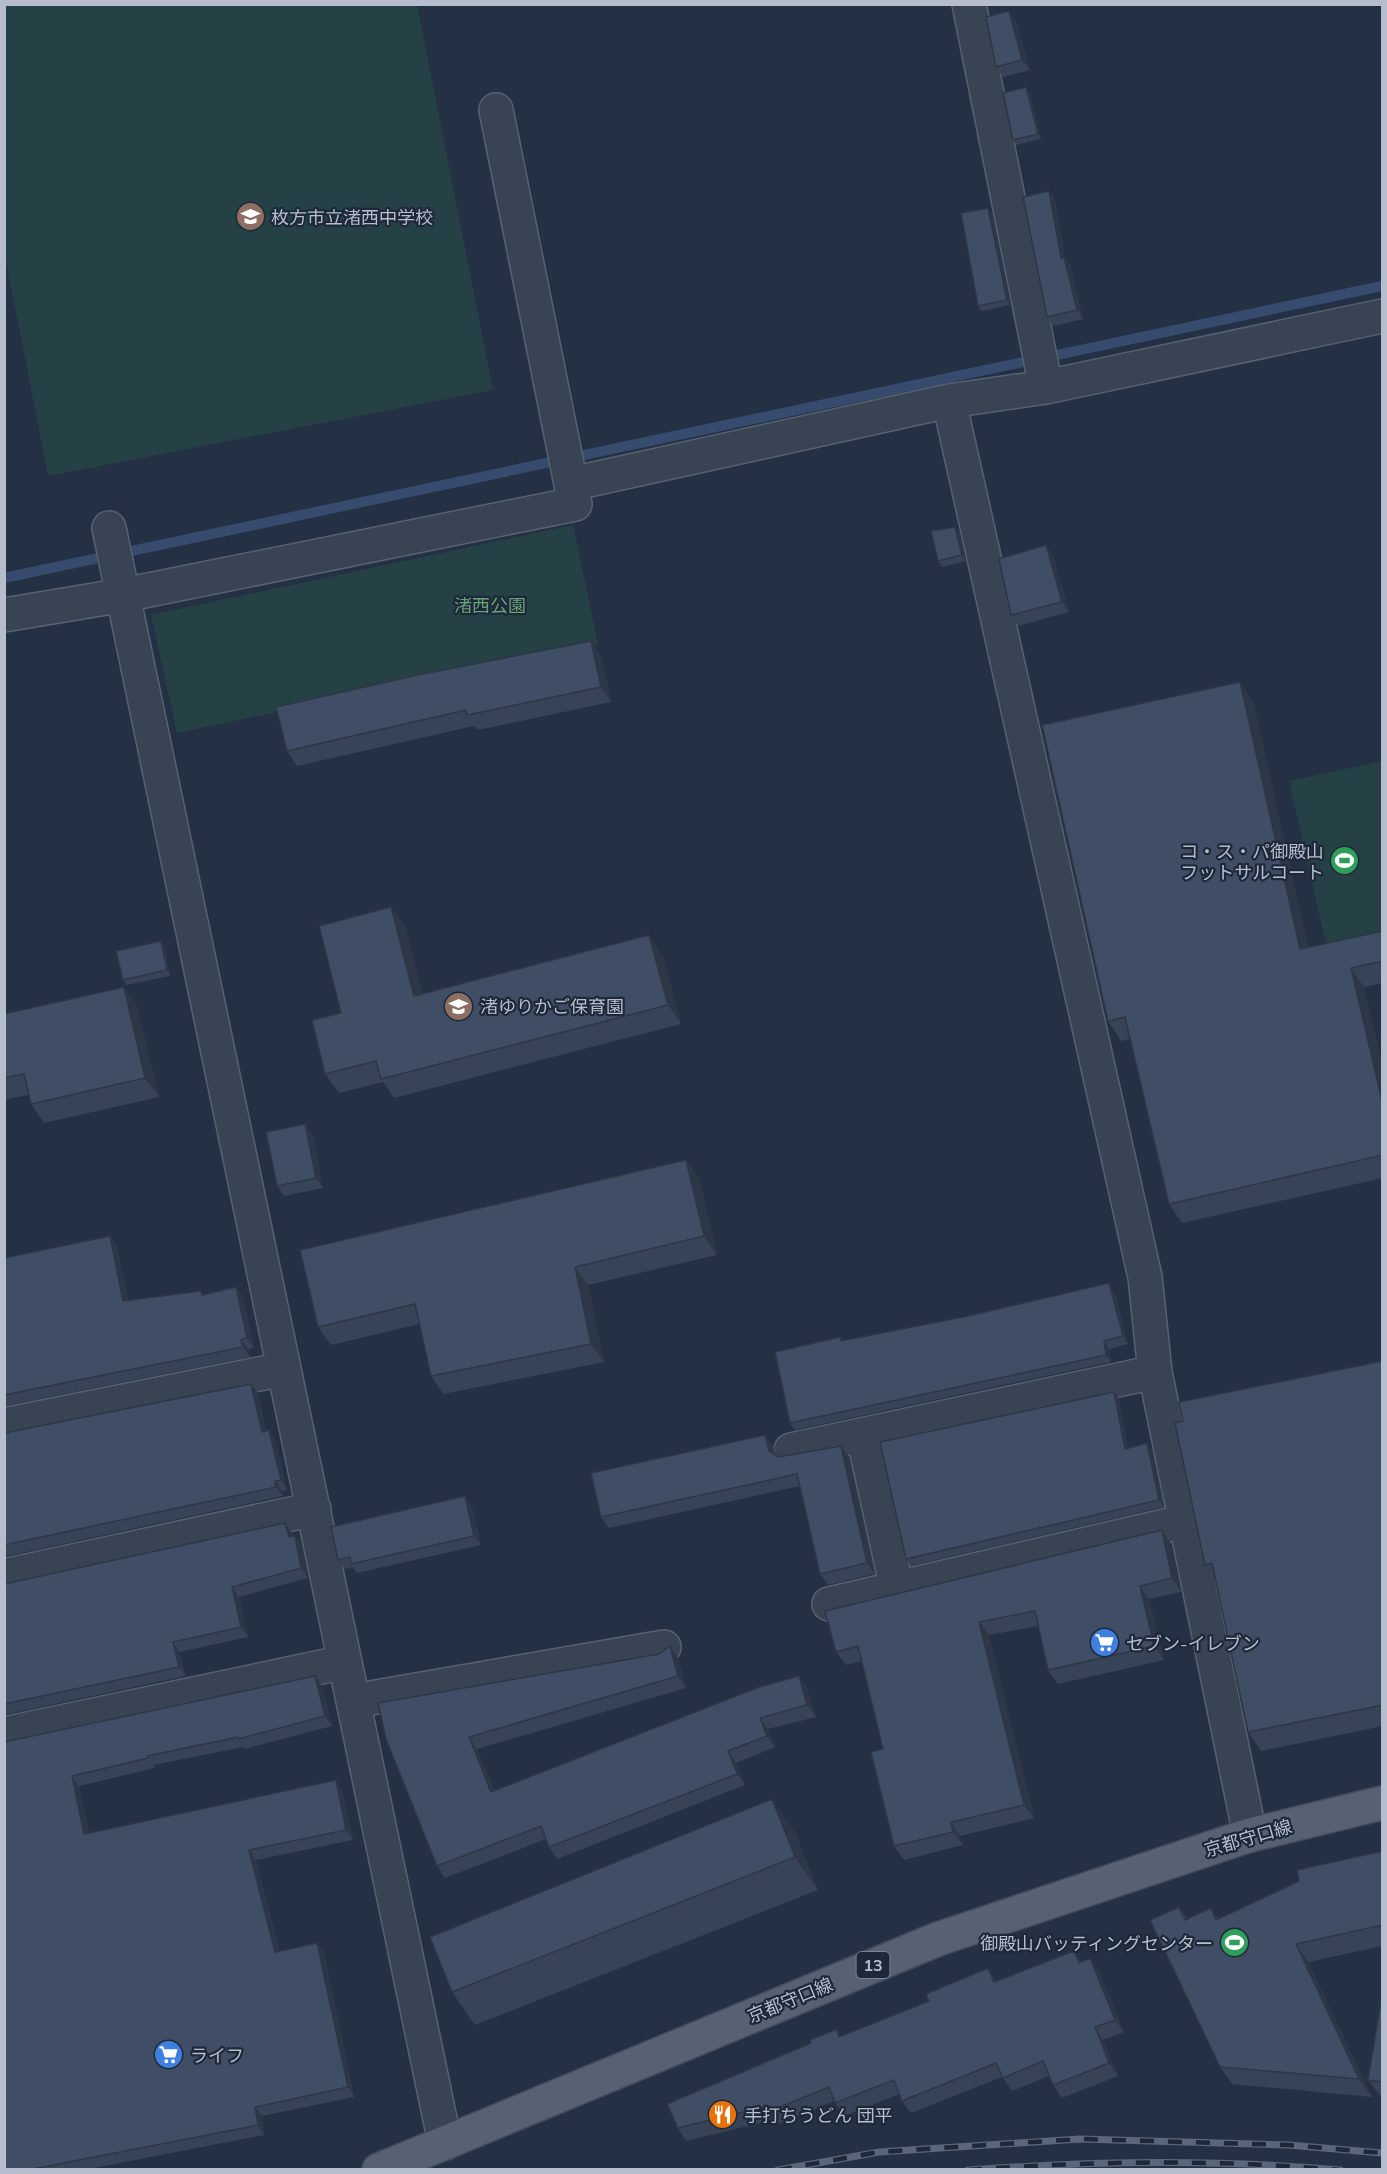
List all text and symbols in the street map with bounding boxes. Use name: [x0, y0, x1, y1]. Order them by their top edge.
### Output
school or university icon: 枚方市立渚西中学校: [234, 201, 266, 233]
place label: 枚方市立渚西中学校: [271, 206, 433, 229]
park label: 渚西公園: [454, 594, 526, 617]
place label: コ・ス・パ御殿山 フットサルコート: [1180, 840, 1324, 884]
sports icon: コ・ス・パ御殿山 フットサルコート: [1329, 845, 1361, 877]
school or university icon: 渚ゆりかご保育園: [443, 990, 475, 1022]
place label: 渚ゆりかご保育園: [480, 995, 624, 1018]
supermarket icon: セブン-イレブン: [1089, 1627, 1121, 1659]
place label: セブン-イレブン: [1126, 1632, 1260, 1655]
street label: 京都守口線: [1202, 1815, 1294, 1861]
sports icon: 御殿山バッティングセンター: [1218, 1927, 1250, 1959]
place label: 御殿山バッティングセンター: [980, 1932, 1213, 1955]
road number: 13: [856, 1952, 890, 1978]
street label: 京都守口線: [744, 1972, 836, 2028]
supermarket icon: ライフ: [153, 2039, 185, 2071]
place label: ライフ: [190, 2044, 244, 2067]
restaurant icon: 手打ちうどん 団平: [707, 2099, 739, 2131]
place label: 手打ちうどん 団平: [744, 2104, 893, 2127]

